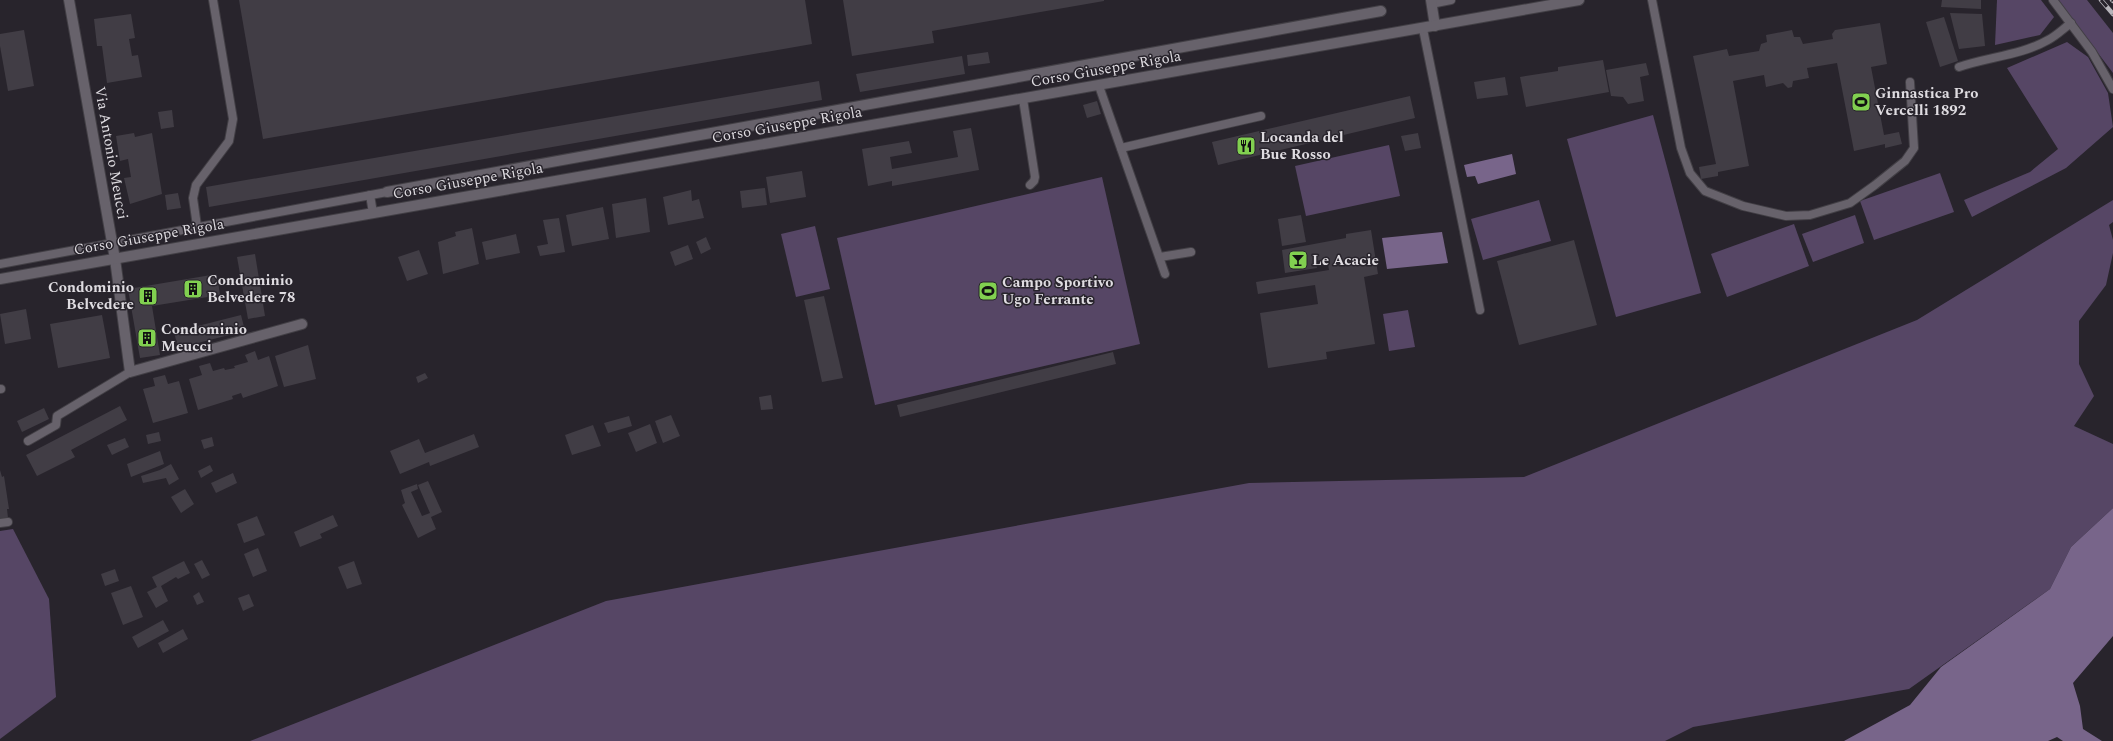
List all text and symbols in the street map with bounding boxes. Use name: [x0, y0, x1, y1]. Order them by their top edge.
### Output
street label: Corso Giuseppe Rigola: [1029, 44, 1184, 94]
place label: Ginnastica Pro Vercelli 1892: [1875, 82, 1978, 122]
street label: Via Antonio Meucci: [88, 85, 134, 221]
sports icon: Ginnastica Pro Vercelli 1892: [1850, 91, 1872, 113]
street label: Corso Giuseppe Rigola: [710, 100, 865, 150]
place label: Locanda del Bue Rosso: [1260, 126, 1344, 166]
restaurant icon: Locanda del Bue Rosso: [1235, 135, 1257, 157]
street label: Corso Giuseppe Rigola: [391, 156, 546, 206]
street label: Corso Giuseppe Rigola: [72, 212, 227, 262]
bar icon: Le Acacie: [1287, 249, 1309, 271]
place label: Le Acacie: [1312, 249, 1379, 272]
place label: Condominio Belvedere 78: [207, 269, 296, 309]
place label: Campo Sportivo Ugo Ferrante: [1002, 271, 1113, 311]
place label: Condominio Belvedere: [48, 276, 134, 316]
building icon: Condominio Belvedere 78: [182, 278, 204, 300]
sports icon: Campo Sportivo Ugo Ferrante: [977, 280, 999, 302]
building icon: Condominio Belvedere: [137, 285, 159, 307]
place label: Condominio Meucci: [161, 318, 247, 358]
building icon: Condominio Meucci: [136, 327, 158, 349]

